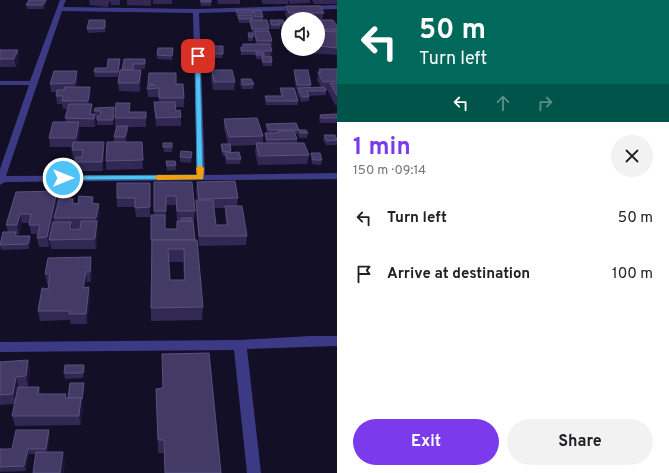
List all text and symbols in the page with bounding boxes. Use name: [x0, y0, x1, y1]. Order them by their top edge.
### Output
map controls: [281, 12, 325, 56]
button: sound: [281, 12, 325, 56]
text: 50 m: [419, 13, 486, 49]
icon: left: [353, 16, 405, 68]
pin: [181, 39, 215, 73]
icon: arrive: [187, 45, 209, 67]
text: Turn left: [419, 48, 487, 71]
icon: left: [450, 92, 472, 114]
icon: ahead: [492, 92, 514, 114]
icon: right: [534, 92, 556, 114]
text: 1 min: [353, 133, 411, 163]
button: close: [611, 135, 653, 177]
position arrow: [42, 157, 84, 199]
text: 150 m · 09:14: [353, 163, 426, 179]
icon: left: [353, 207, 375, 229]
text: Turn left: [387, 209, 447, 228]
text: 50 m: [618, 209, 653, 228]
icon: arrive: [353, 263, 375, 285]
text: Arrive at destination: [387, 265, 530, 284]
text: 100 m: [612, 265, 653, 284]
button: Exit: [353, 419, 499, 465]
button: Share: [507, 419, 653, 465]

